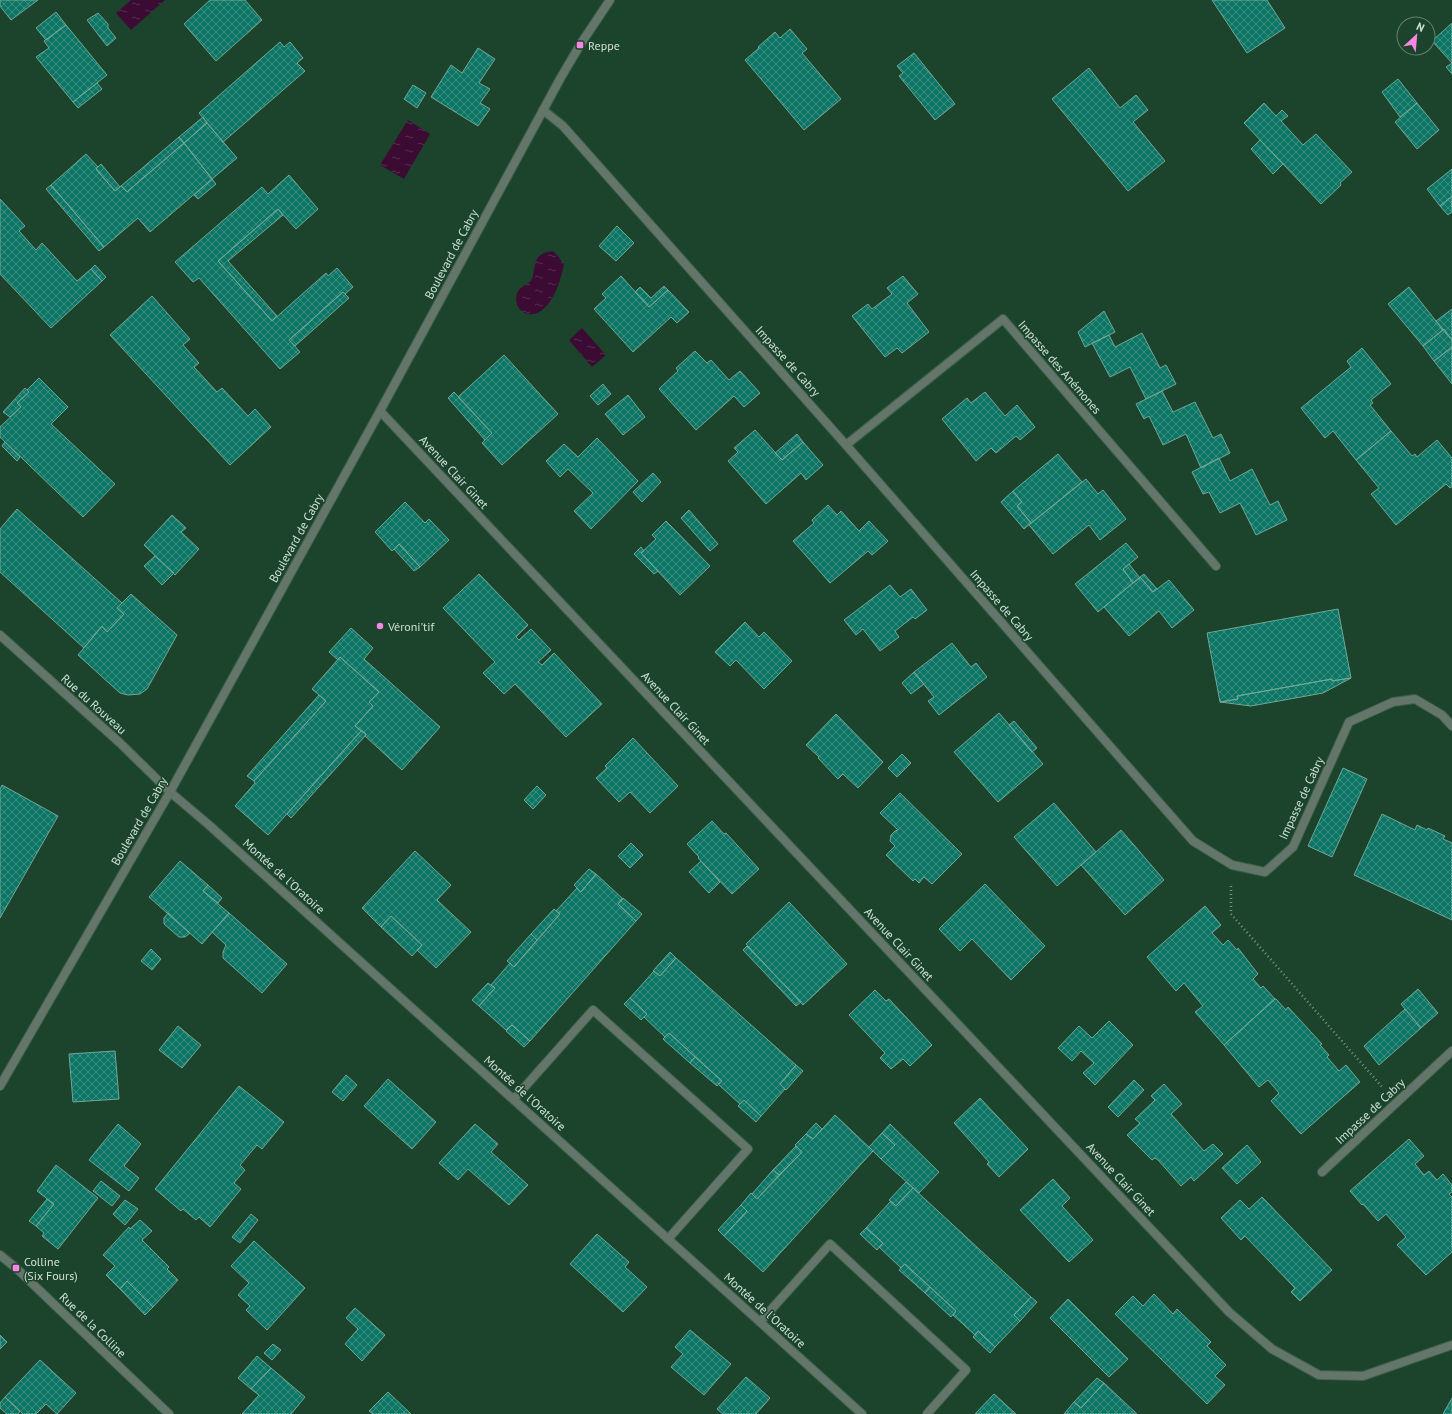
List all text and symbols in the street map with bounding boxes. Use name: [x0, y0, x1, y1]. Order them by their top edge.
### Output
north arrow: [1396, 16, 1436, 56]
text: N: [1414, 19, 1427, 35]
place label: Reppe: [588, 38, 620, 53]
marker: Reppe: [575, 40, 585, 50]
street label: Boulevard de Cabry: [421, 206, 481, 301]
street label: Impasse des Anémones: [1015, 317, 1105, 417]
street label: Impasse de Cabry: [752, 323, 824, 400]
street label: Avenue Clair Ginet: [416, 432, 492, 512]
street label: Boulevard de Cabry: [265, 491, 327, 585]
street label: Impasse de Cabry: [967, 566, 1037, 644]
place label: Véroni'tif: [387, 619, 435, 634]
marker: Véroni'tif: [375, 621, 385, 631]
street label: Avenue Clair Ginet: [638, 668, 714, 748]
street label: Rue du Rouveau: [58, 671, 130, 737]
street label: Impasse de Cabry: [1275, 754, 1327, 842]
street label: Boulevard de Cabry: [108, 774, 171, 868]
street label: Montée de l'Oratoire: [240, 835, 328, 917]
street label: Avenue Clair Ginet: [861, 904, 937, 984]
street label: Montée de l'Oratoire: [481, 1052, 569, 1134]
street label: Impasse de Cabry: [1332, 1075, 1408, 1147]
street label: Avenue Clair Ginet: [1083, 1139, 1159, 1219]
place label: Colline (Six Fours): [24, 1254, 78, 1283]
marker: Colline (Six Fours): [11, 1263, 21, 1273]
street label: Montée de l'Oratoire: [721, 1269, 809, 1351]
street label: Rue de la Colline: [57, 1289, 129, 1361]

